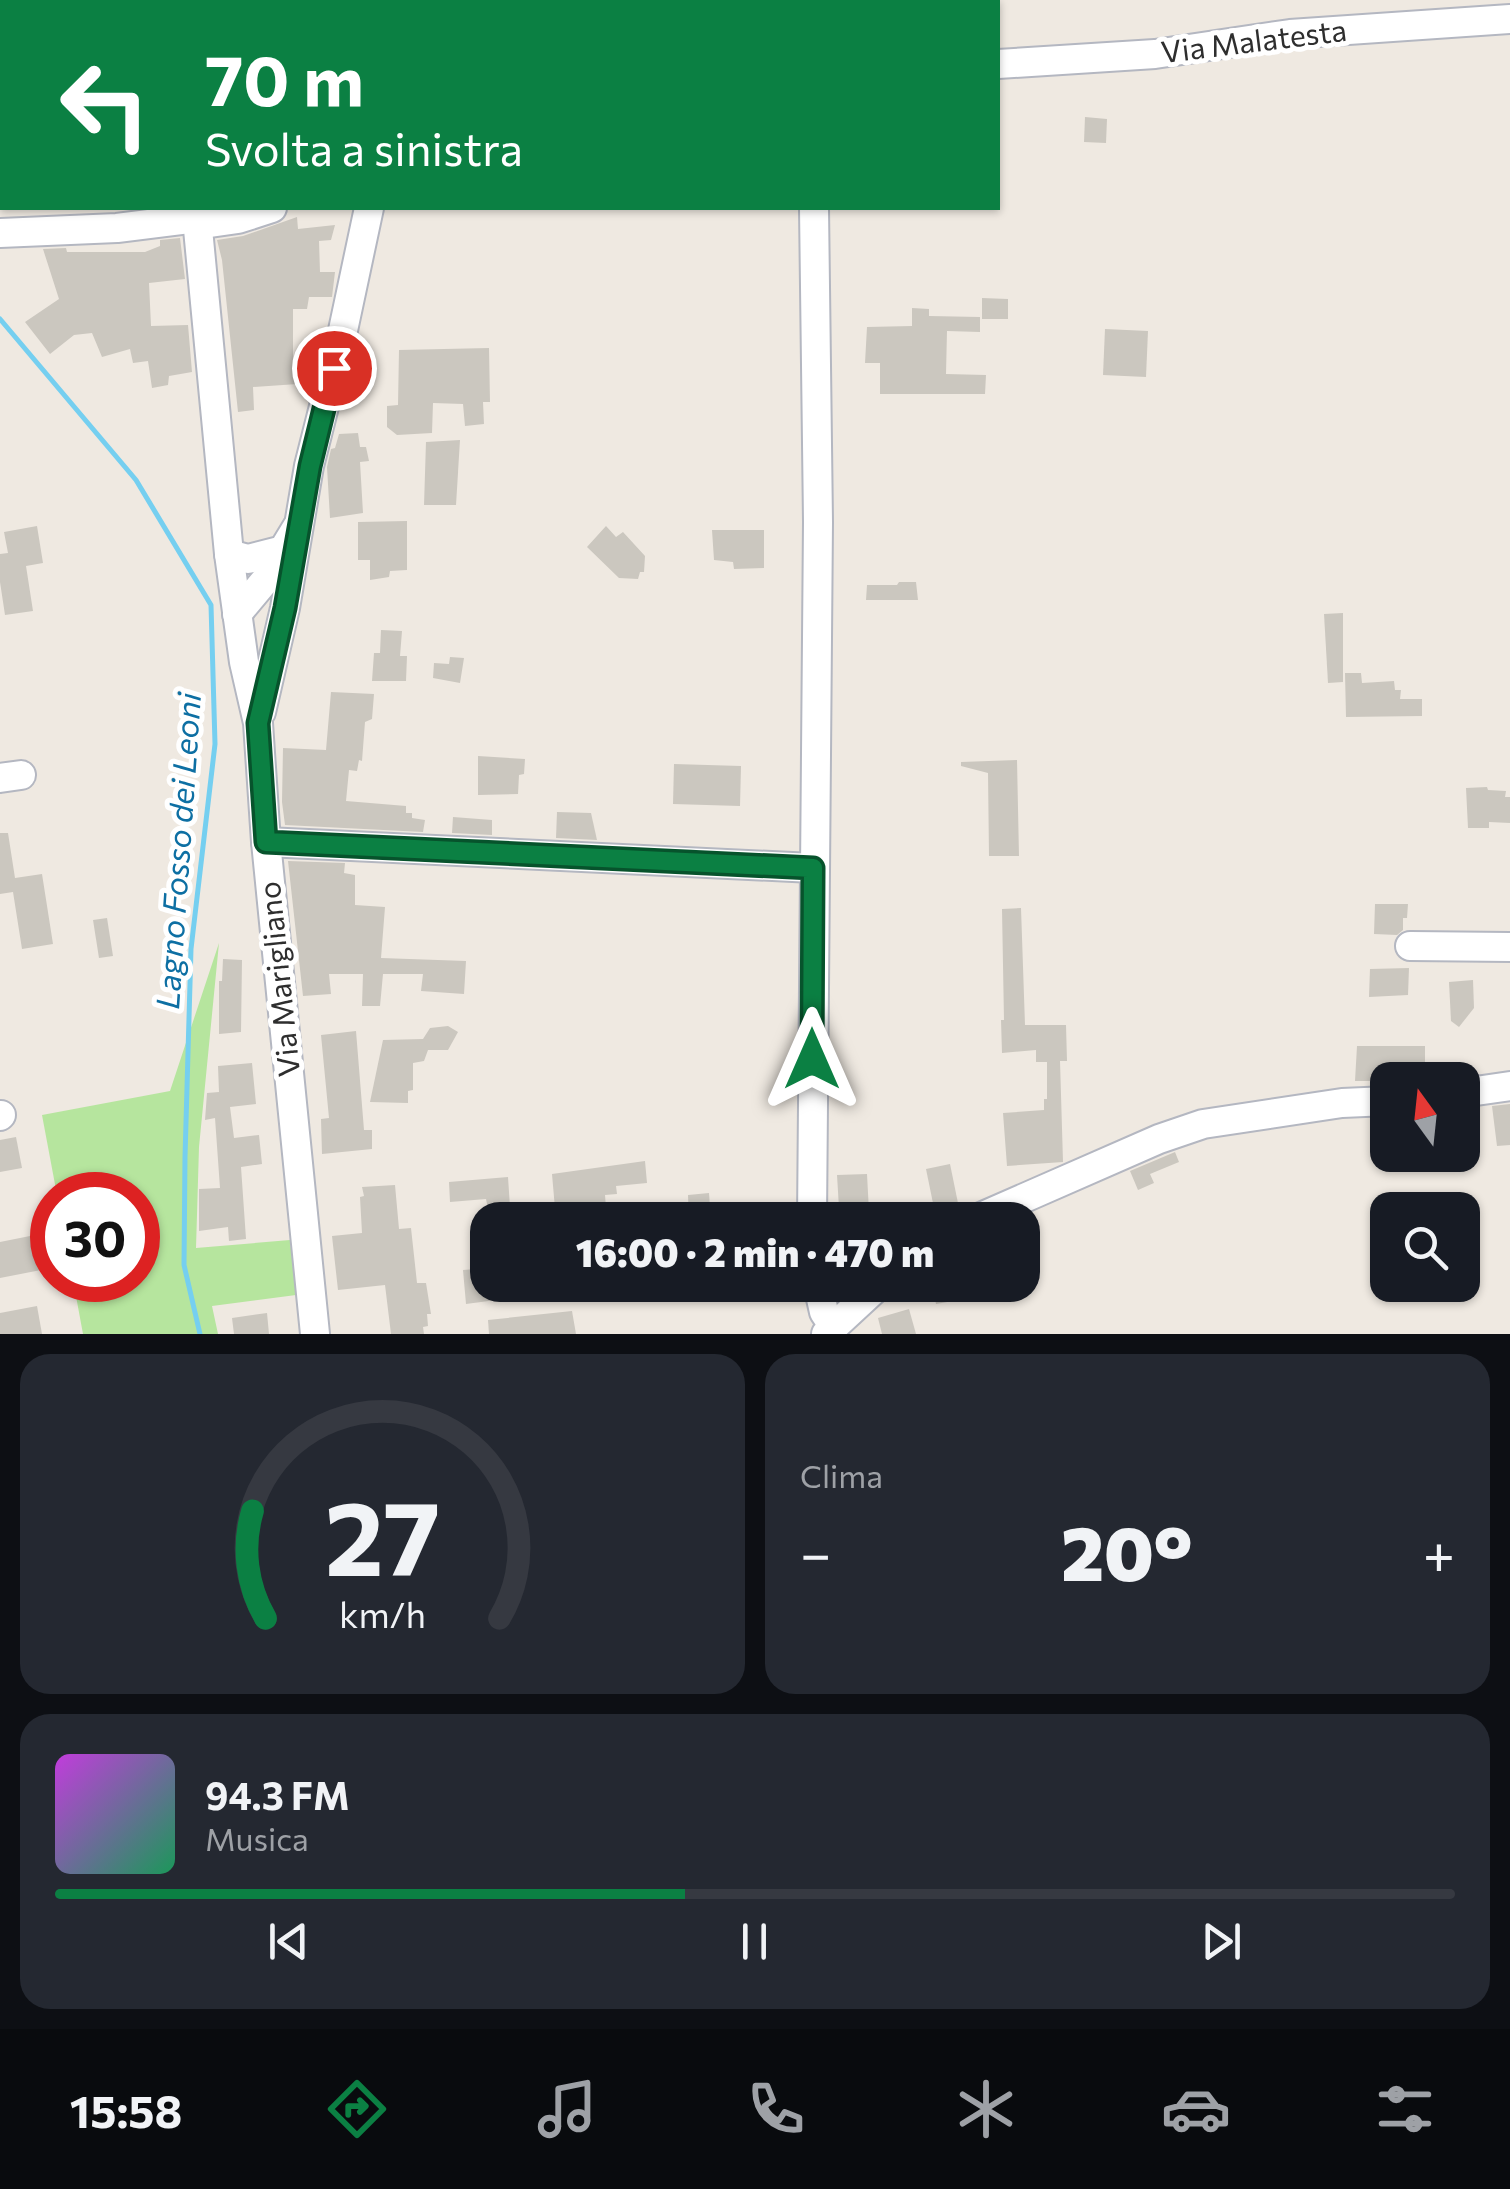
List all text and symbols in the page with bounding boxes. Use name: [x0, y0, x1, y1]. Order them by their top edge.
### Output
street label: Via Malatesta: [1159, 10, 1349, 69]
text: 70 m: [205, 35, 364, 120]
icon: left: [40, 40, 170, 170]
text: Svolta a sinistra: [205, 120, 523, 175]
pin: [292, 326, 377, 411]
icon: arrive: [307, 341, 362, 396]
water label: Lagno Fosso dei Leoni: [146, 689, 208, 1011]
street label: Via Marigliano: [249, 880, 306, 1079]
position arrow: [760, 1007, 864, 1111]
north arrow: [1370, 1062, 1480, 1172]
map controls: [1370, 1062, 1480, 1302]
speed limit sign: 30: [30, 1172, 160, 1302]
button: search: [1370, 1192, 1480, 1302]
text: 16:00 · 2 min · 470 m: [576, 1228, 934, 1275]
text: Clima: [800, 1455, 883, 1495]
text: 27: [325, 1470, 440, 1597]
text: 20°: [1061, 1505, 1193, 1596]
text: −: [800, 1518, 831, 1585]
text: +: [1423, 1518, 1455, 1585]
text: km/h: [339, 1592, 426, 1635]
text: 94.3 FM: [205, 1771, 350, 1818]
text: Musica: [205, 1818, 309, 1858]
icon: previous: [261, 1914, 316, 1969]
icon: pause: [727, 1914, 782, 1969]
icon: next: [1194, 1914, 1249, 1969]
icon: directions: [322, 2074, 392, 2144]
icon: music: [532, 2074, 602, 2144]
icon: phone: [741, 2074, 811, 2144]
icon: climate: [951, 2074, 1021, 2144]
icon: car: [1161, 2074, 1231, 2144]
icon: filters: [1370, 2074, 1440, 2144]
text: 15:58: [70, 2082, 182, 2137]

